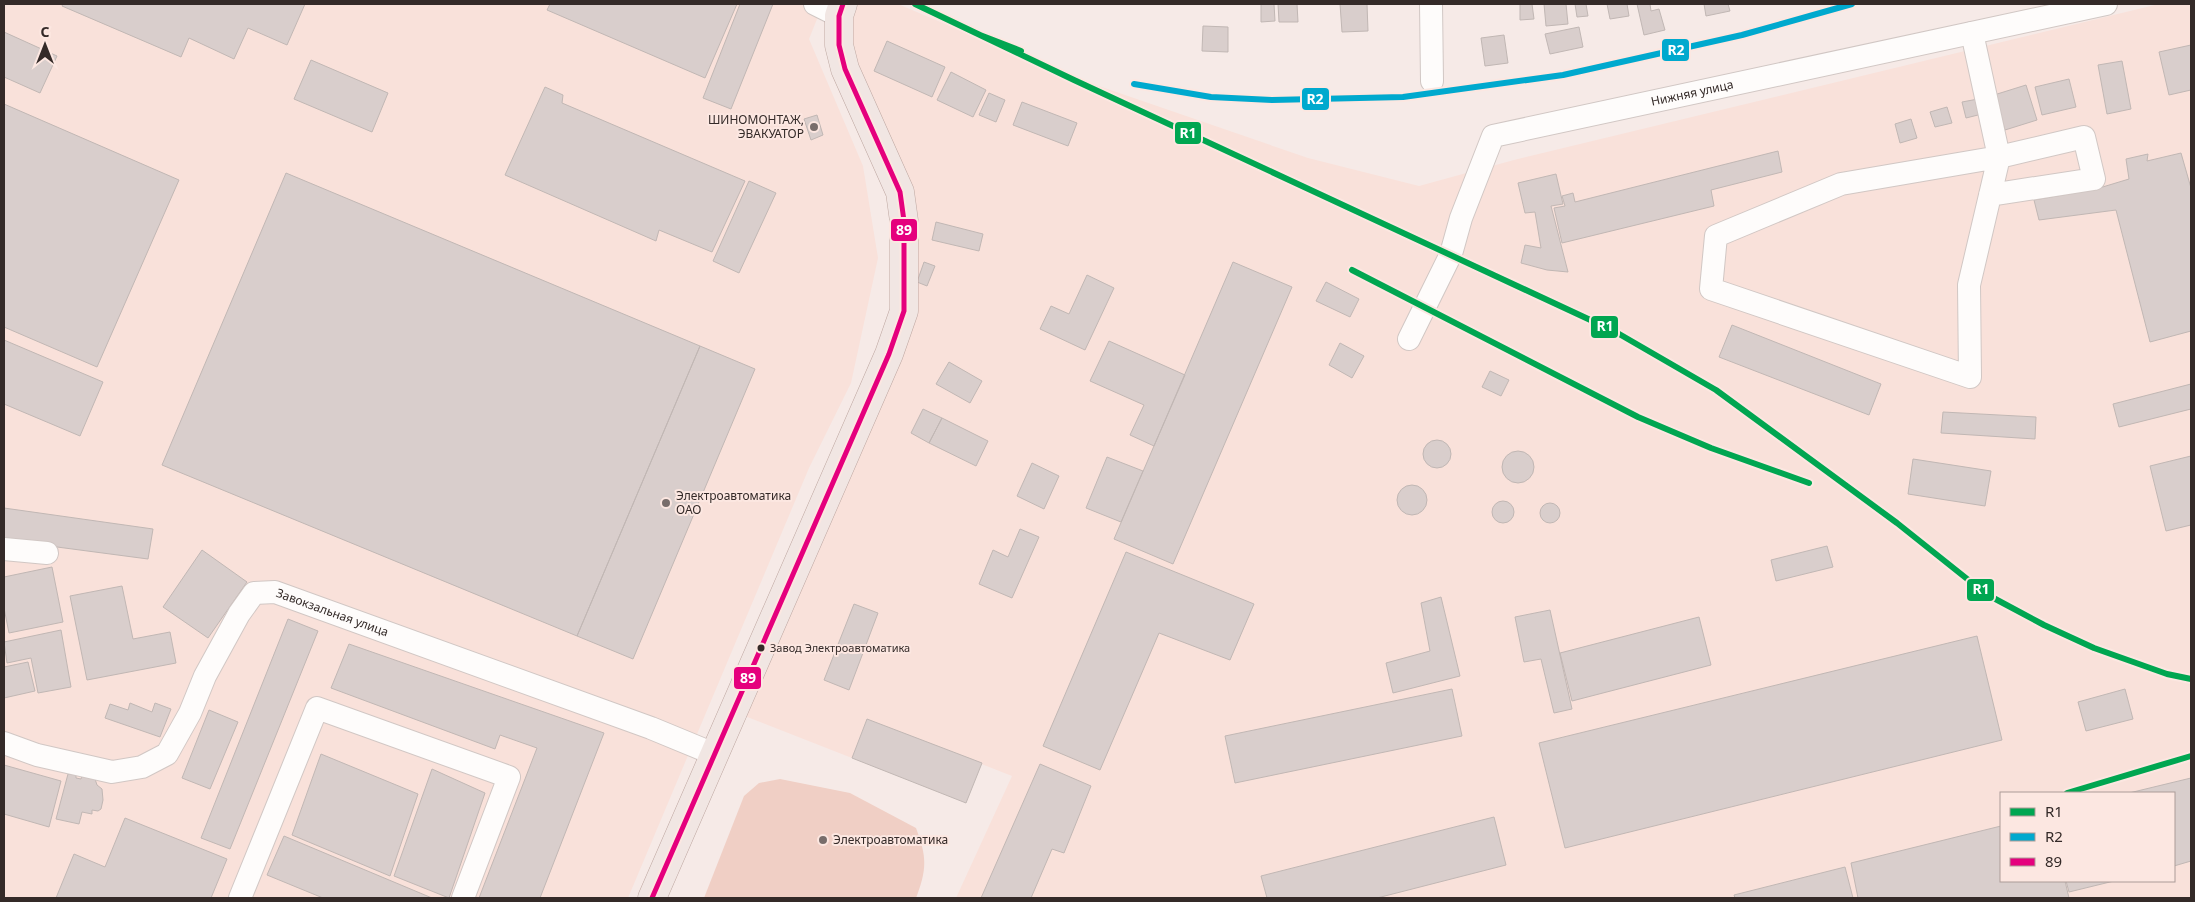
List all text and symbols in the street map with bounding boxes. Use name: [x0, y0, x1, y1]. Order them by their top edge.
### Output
north arrow: [20, 20, 70, 70]
text: С: [40, 22, 50, 41]
line badge: R2: [1661, 38, 1690, 62]
text: R2: [1667, 40, 1685, 59]
street label: Нижняя улица: [1649, 75, 1735, 110]
line badge: R2: [1301, 87, 1330, 111]
text: R2: [1306, 89, 1324, 108]
place label: ШИНОМОНТАЖ, ЭВАКУАТОР: [708, 111, 804, 142]
marker: ШИНОМОНТАЖ, ЭВАКУАТОР: [808, 121, 820, 133]
line badge: R1: [1174, 121, 1202, 145]
text: R1: [1179, 123, 1197, 142]
line badge: 89: [890, 218, 918, 242]
text: 89: [896, 220, 912, 239]
line badge: R1: [1590, 315, 1619, 339]
text: R1: [1596, 316, 1614, 335]
place label: Электроавтоматика ОАО: [676, 487, 791, 518]
marker: Электроавтоматика ОАО: [660, 497, 672, 509]
line badge: R1: [1966, 578, 1995, 602]
text: R1: [1972, 579, 1990, 598]
street label: Завокзальная улица: [274, 584, 391, 640]
place label: Завод Электроавтоматика: [770, 640, 910, 655]
marker: Завод Электроавтоматика: [756, 643, 766, 653]
line badge: 89: [733, 666, 762, 690]
text: 89: [740, 668, 756, 687]
legend: [2000, 792, 2175, 882]
text: R1: [2045, 801, 2063, 821]
text: R2: [2045, 826, 2063, 846]
place label: Электроавтоматика: [833, 831, 948, 848]
marker: Электроавтоматика: [817, 834, 829, 846]
text: 89: [2045, 851, 2062, 871]

